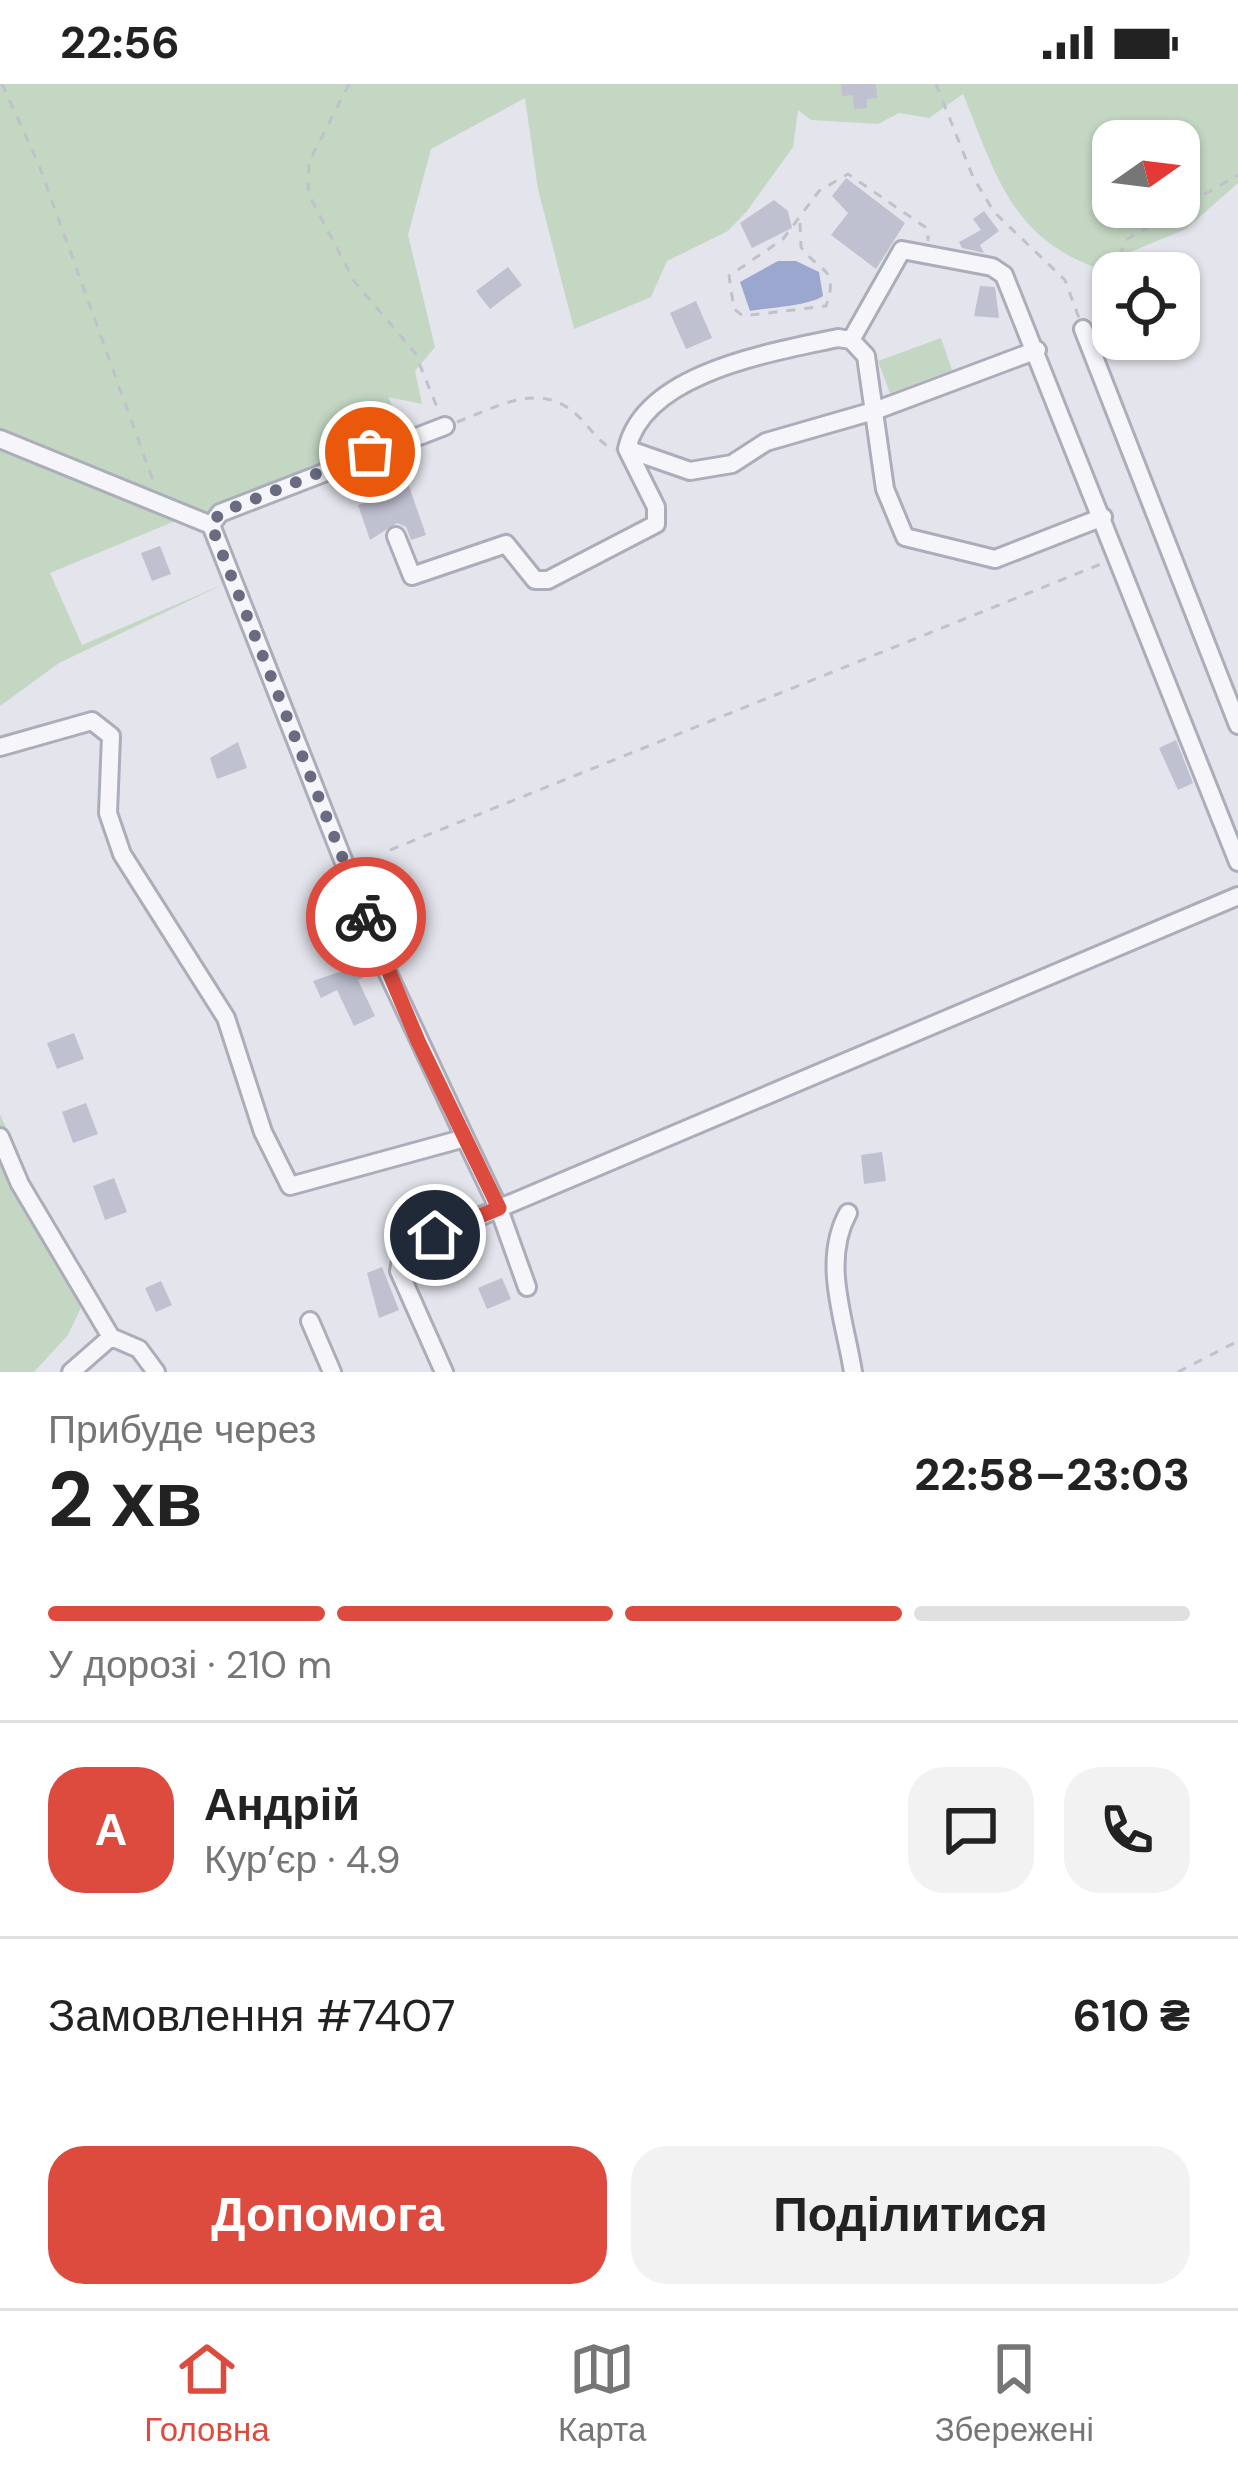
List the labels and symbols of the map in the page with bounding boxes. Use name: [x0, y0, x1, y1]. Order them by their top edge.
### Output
north arrow: [1092, 120, 1200, 228]
pin: [319, 401, 421, 503]
courier: [306, 857, 426, 977]
pin: [384, 1184, 486, 1286]

